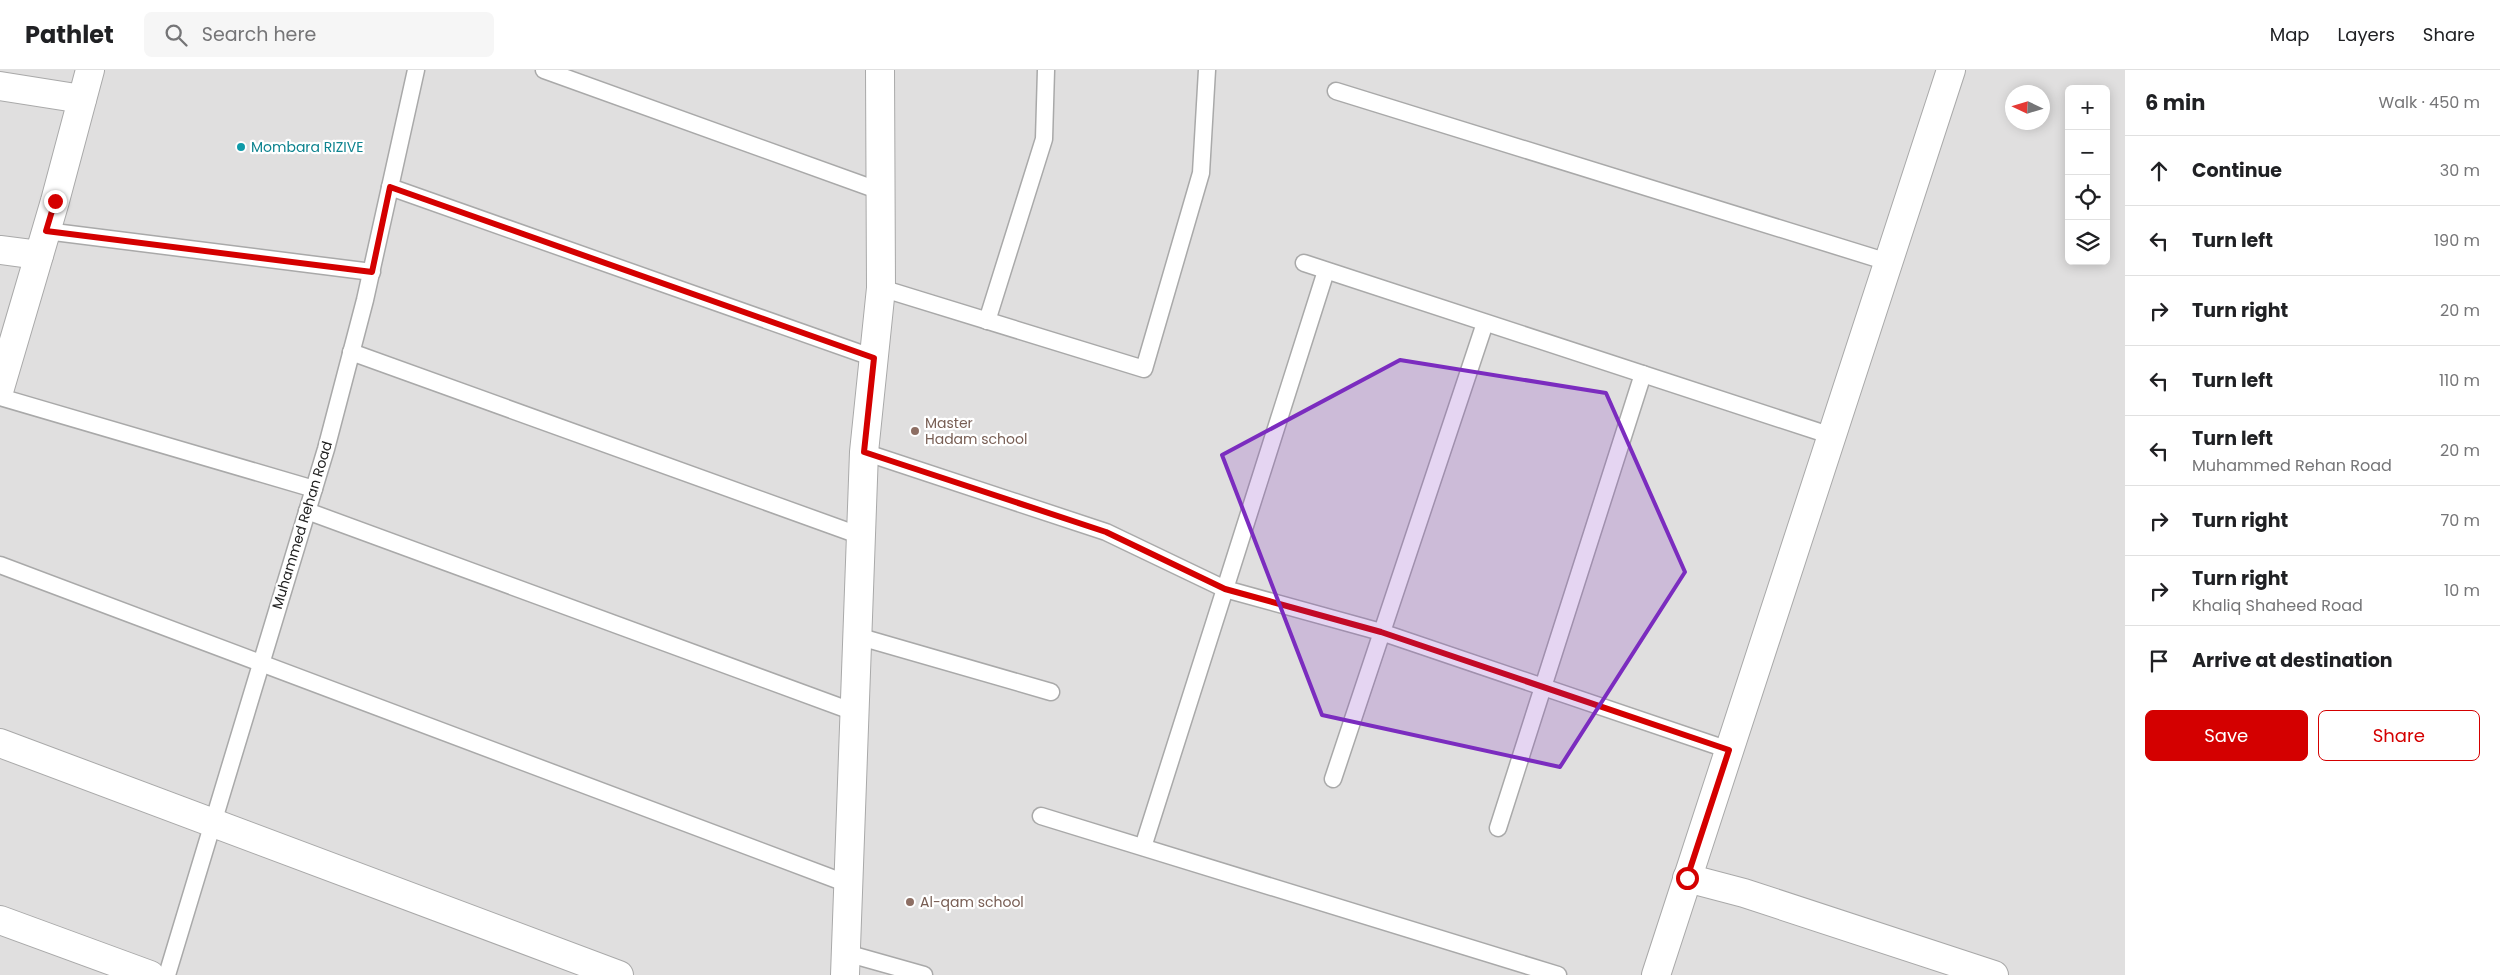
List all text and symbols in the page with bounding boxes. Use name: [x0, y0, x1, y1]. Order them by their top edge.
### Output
search box: [144, 12, 494, 57]
text: Pathlet: [25, 18, 114, 51]
icon: search: [162, 21, 190, 49]
text: Search here: [202, 21, 316, 48]
text: Map: [2270, 22, 2310, 47]
text: Layers: [2338, 22, 2395, 47]
text: Share: [2423, 22, 2475, 47]
north arrow: [2005, 85, 2050, 130]
map controls: [2065, 85, 2110, 265]
button: +: [2065, 85, 2110, 130]
text: 6 min: [2145, 88, 2205, 117]
text: Walk · 450 m: [2379, 91, 2480, 114]
button: −: [2065, 130, 2110, 175]
place label: Mombara RIZIVE: [251, 137, 363, 157]
marker: Mombara RIZIVE: [235, 141, 247, 153]
icon: ahead: [2145, 157, 2173, 185]
text: Continue: [2192, 157, 2282, 184]
text: 30 m: [2440, 159, 2480, 182]
button: locate: [2065, 175, 2110, 220]
route end: [44, 190, 67, 213]
button: layers: [2065, 220, 2110, 265]
icon: left: [2145, 227, 2173, 255]
text: Turn left: [2192, 227, 2273, 254]
text: 190 m: [2434, 229, 2480, 252]
icon: right: [2145, 297, 2173, 325]
text: Turn right: [2192, 297, 2288, 324]
text: 20 m: [2440, 299, 2480, 322]
icon: left: [2145, 367, 2173, 395]
text: Turn left: [2192, 367, 2273, 394]
text: 110 m: [2439, 369, 2480, 392]
place label: Master Hadam school: [925, 413, 1027, 449]
marker: Master Hadam school: [909, 425, 921, 437]
text: Turn left: [2192, 425, 2273, 452]
icon: left: [2145, 437, 2173, 465]
street label: Muhammed Rehan Road: [267, 438, 337, 612]
text: 20 m: [2440, 439, 2480, 462]
text: Muhammed Rehan Road: [2192, 454, 2392, 477]
icon: right: [2145, 507, 2173, 535]
text: Turn right: [2192, 507, 2288, 534]
text: 70 m: [2440, 509, 2480, 532]
text: Turn right: [2192, 565, 2288, 592]
icon: right: [2145, 577, 2173, 605]
text: 10 m: [2444, 579, 2480, 602]
text: Khaliq Shaheed Road: [2192, 594, 2363, 617]
icon: arrive: [2145, 647, 2173, 675]
text: Arrive at destination: [2192, 647, 2393, 674]
button: Save: [2145, 710, 2308, 761]
button: Share: [2318, 710, 2480, 761]
route start: [1676, 867, 1699, 890]
place label: Al-qam school: [920, 892, 1024, 912]
marker: Al-qam school: [904, 896, 916, 908]

